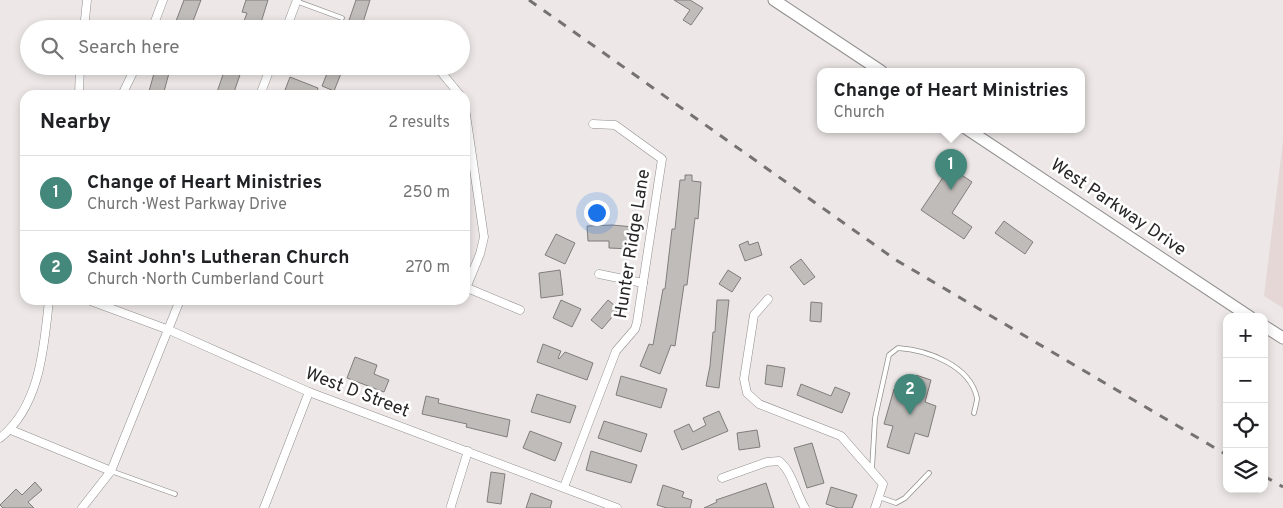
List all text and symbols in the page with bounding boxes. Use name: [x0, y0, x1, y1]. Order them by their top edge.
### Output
search box: [20, 20, 470, 75]
icon: search: [38, 34, 66, 62]
text: Search here: [78, 36, 180, 60]
popup: [817, 68, 1085, 133]
text: Change of Heart Ministries: [834, 79, 1069, 103]
text: Church: [834, 103, 885, 123]
text: Nearby: [40, 109, 111, 136]
text: 2 results: [388, 113, 450, 133]
pin: 1: [935, 149, 967, 190]
street label: West Parkway Drive: [1046, 154, 1190, 262]
street label: Hunter Ridge Lane: [610, 168, 656, 320]
text: Change of Heart Ministries: [87, 171, 322, 195]
text: 1: [53, 183, 59, 203]
text: 250 m: [403, 183, 450, 203]
text: Church · West Parkway Drive: [87, 195, 287, 215]
your location: [584, 200, 610, 226]
text: Saint John's Lutheran Church: [87, 246, 350, 270]
text: 2: [51, 258, 61, 278]
text: 270 m: [405, 258, 450, 278]
text: Church · North Cumberland Court: [87, 270, 324, 290]
map controls: [1223, 313, 1268, 493]
button: +: [1223, 313, 1268, 358]
button: −: [1223, 358, 1268, 403]
street label: West D Street: [302, 363, 412, 423]
pin: 2: [894, 374, 926, 415]
button: locate: [1223, 403, 1268, 448]
button: layers: [1223, 448, 1268, 493]

